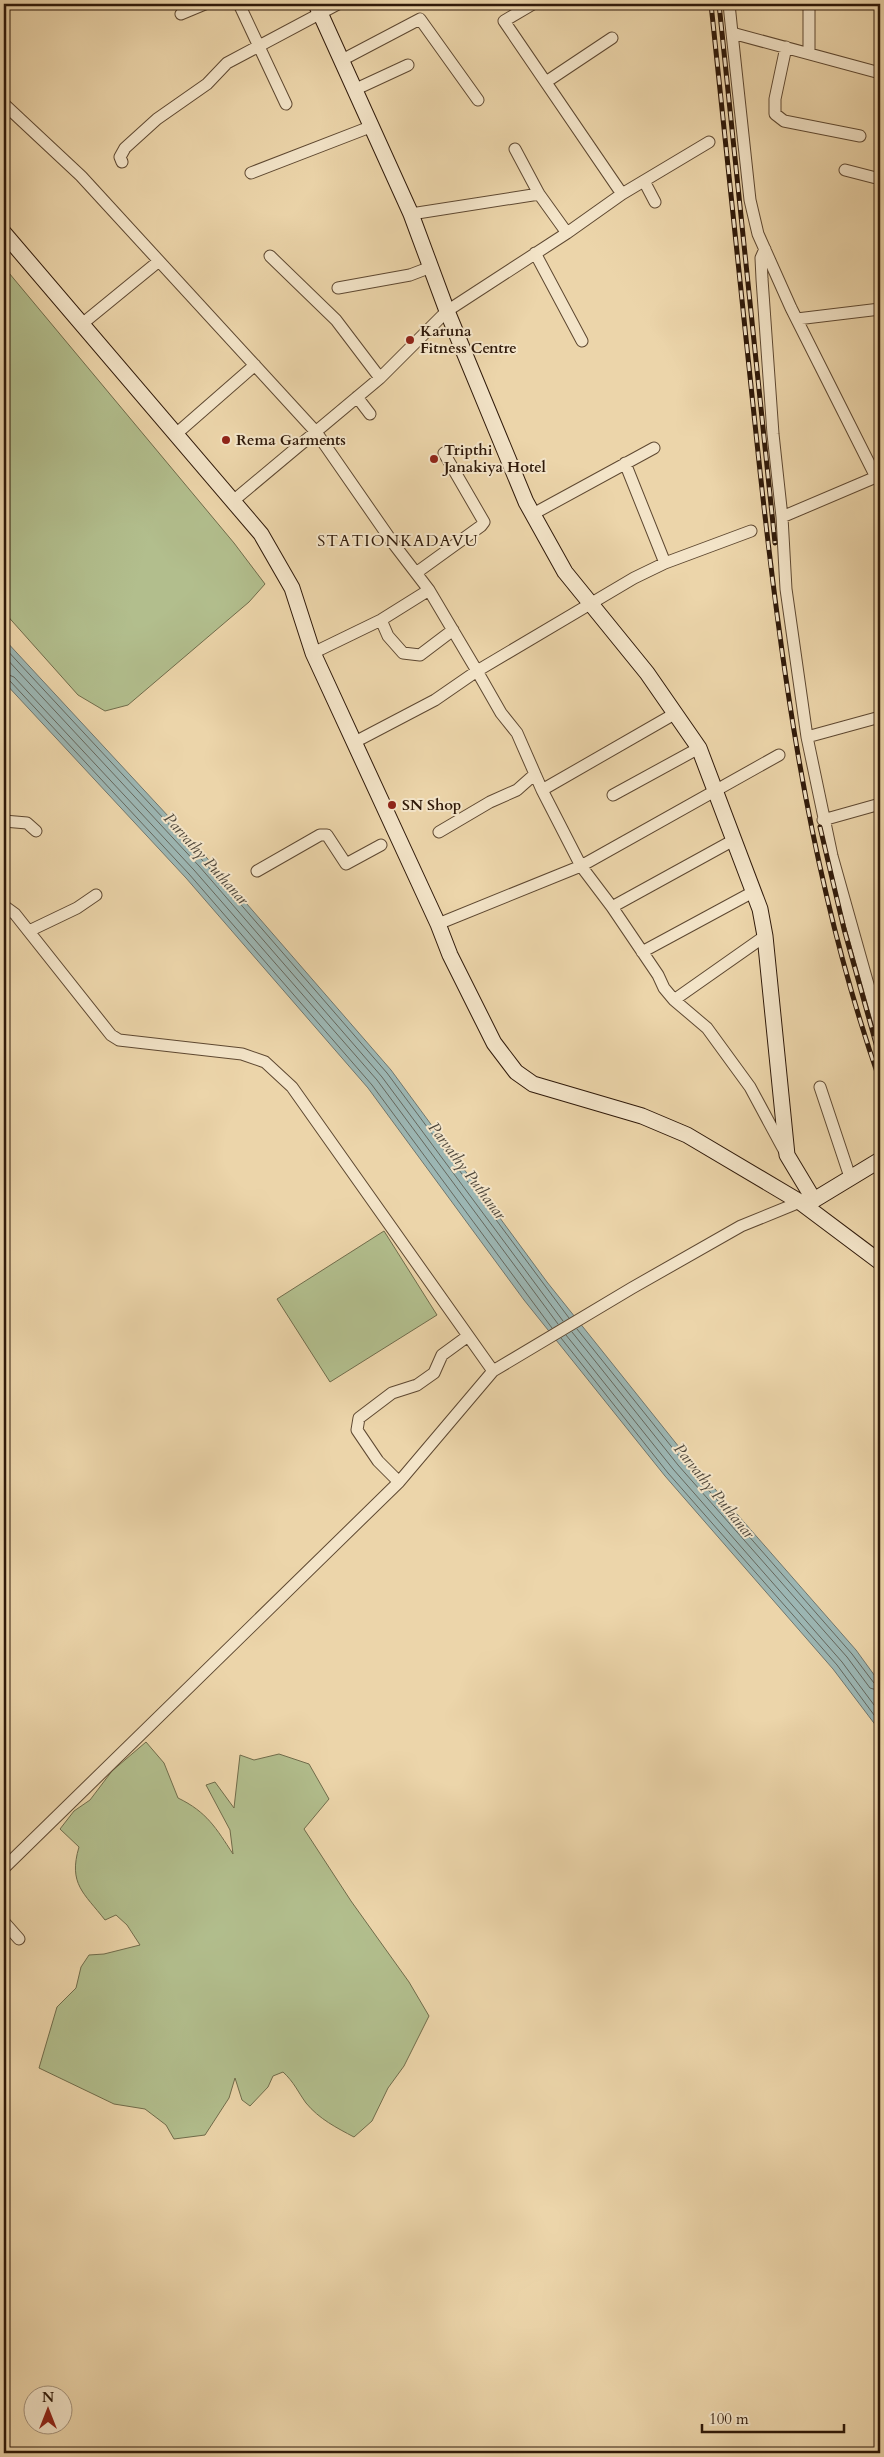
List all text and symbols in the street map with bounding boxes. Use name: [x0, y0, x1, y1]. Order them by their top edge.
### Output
place label: Karuna Fitness Centre: [420, 321, 517, 358]
marker: Karuna Fitness Centre: [404, 334, 416, 346]
place label: Rema Garments: [236, 430, 346, 450]
marker: Rema Garments: [220, 434, 232, 446]
place label: Tripthi Janakiya Hotel: [442, 440, 547, 477]
marker: Tripthi Janakiya Hotel: [428, 453, 440, 465]
district label: STATIONKADAVU: [317, 530, 479, 552]
place label: SN Shop: [402, 795, 461, 815]
marker: SN Shop: [386, 799, 398, 811]
water label: Parvathy Puthanar: [159, 808, 254, 910]
water label: Parvathy Puthanar: [423, 1118, 511, 1225]
water label: Parvathy Puthanar: [669, 1439, 760, 1544]
north arrow: [22, 2384, 72, 2434]
text: N: [42, 2388, 54, 2407]
scale bar: [702, 2402, 844, 2434]
text: 100 m: [709, 2409, 749, 2429]

